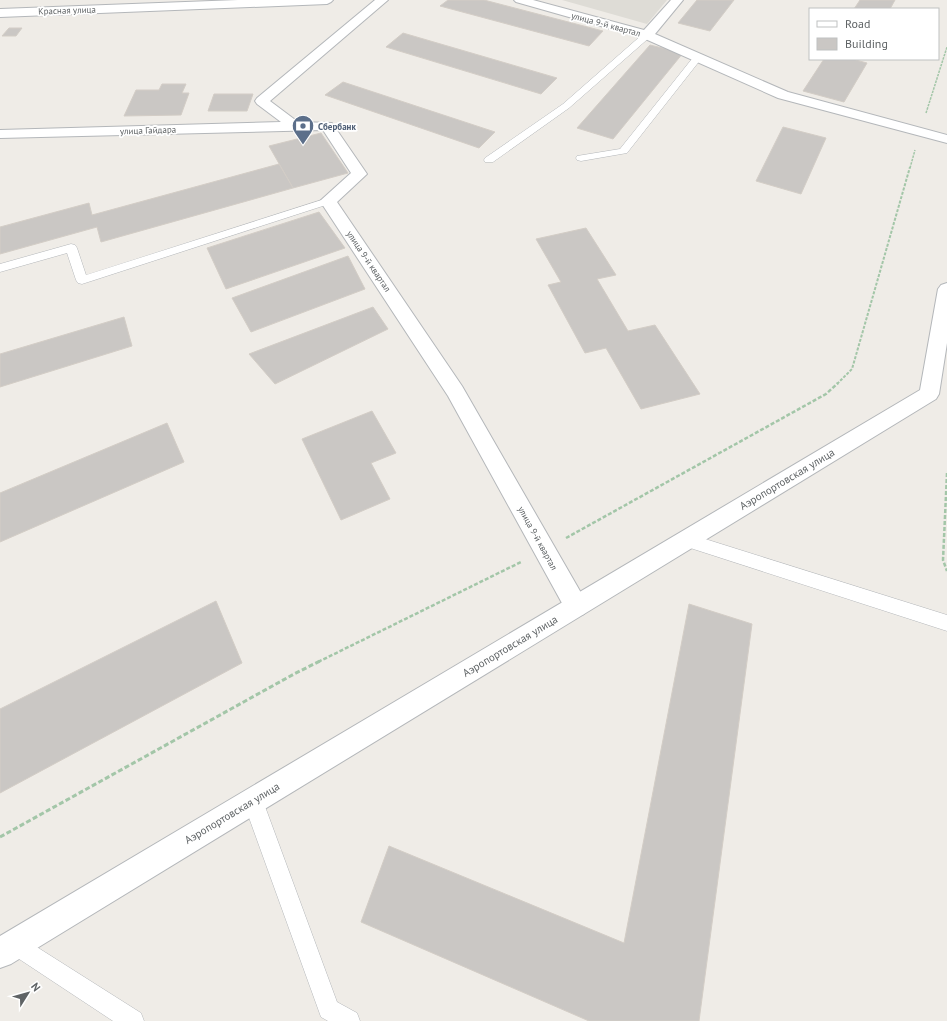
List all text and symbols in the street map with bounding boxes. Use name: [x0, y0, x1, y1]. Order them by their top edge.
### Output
street label: Красная улица: [38, 3, 96, 17]
legend: [809, 8, 939, 60]
street label: улица 9-й квартал: [570, 9, 642, 39]
text: Road: [845, 16, 870, 31]
text: Building: [845, 36, 888, 51]
bank icon: Сбербанк: [290, 113, 316, 146]
place label: Сбербанк: [318, 121, 356, 132]
street label: улица Гайдара: [120, 124, 176, 136]
street label: улица 9-й квартал: [344, 228, 394, 294]
street label: Аэропортовская улица: [737, 445, 837, 513]
street label: улица 9-й квартал: [516, 504, 560, 572]
street label: Аэропортовская улица: [460, 612, 560, 680]
street label: Аэропортовская улица: [182, 779, 282, 847]
north arrow: [8, 973, 48, 1013]
text: N: [28, 980, 44, 994]

